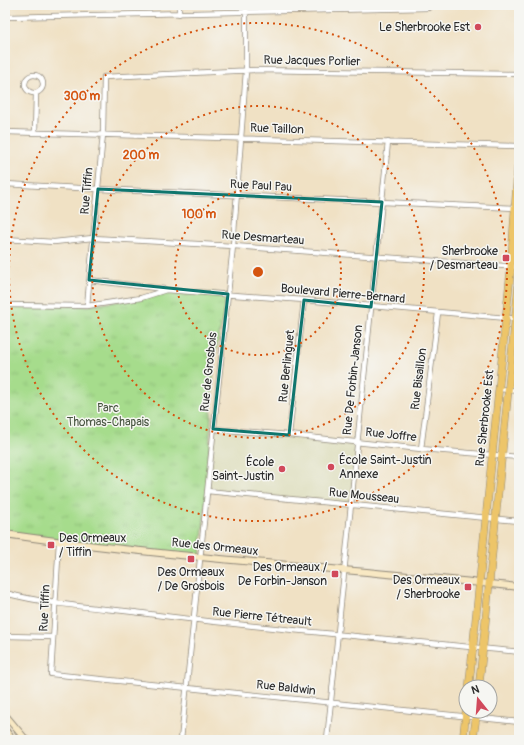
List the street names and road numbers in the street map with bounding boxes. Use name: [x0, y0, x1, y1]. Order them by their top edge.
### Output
street label: Rue Jacques Porlier: [263, 53, 361, 69]
street label: Rue Taillon: [250, 121, 304, 137]
street label: Rue Tiffin: [77, 167, 97, 215]
street label: Rue Paul Pau: [230, 177, 292, 195]
street label: Rue Desmarteau: [221, 228, 305, 248]
street label: Boulevard Pierre-Bernard: [280, 281, 406, 307]
street label: Rue De Forbin-Janson: [340, 324, 366, 436]
street label: Rue Berlinguet: [276, 329, 298, 403]
street label: Rue de Grosbois: [197, 331, 221, 412]
street label: Rue Bisaillon: [408, 347, 430, 411]
street label: Rue Sherbrooke Est: [472, 369, 498, 467]
street label: Rue Joffre: [365, 425, 417, 445]
street label: Rue Mousseau: [328, 485, 400, 507]
street label: Rue des Ormeaux: [171, 535, 259, 559]
street label: Rue Tiffin: [36, 584, 54, 632]
street label: Rue Pierre Tétreault: [212, 604, 313, 630]
street label: Rue Baldwin: [256, 677, 317, 699]

